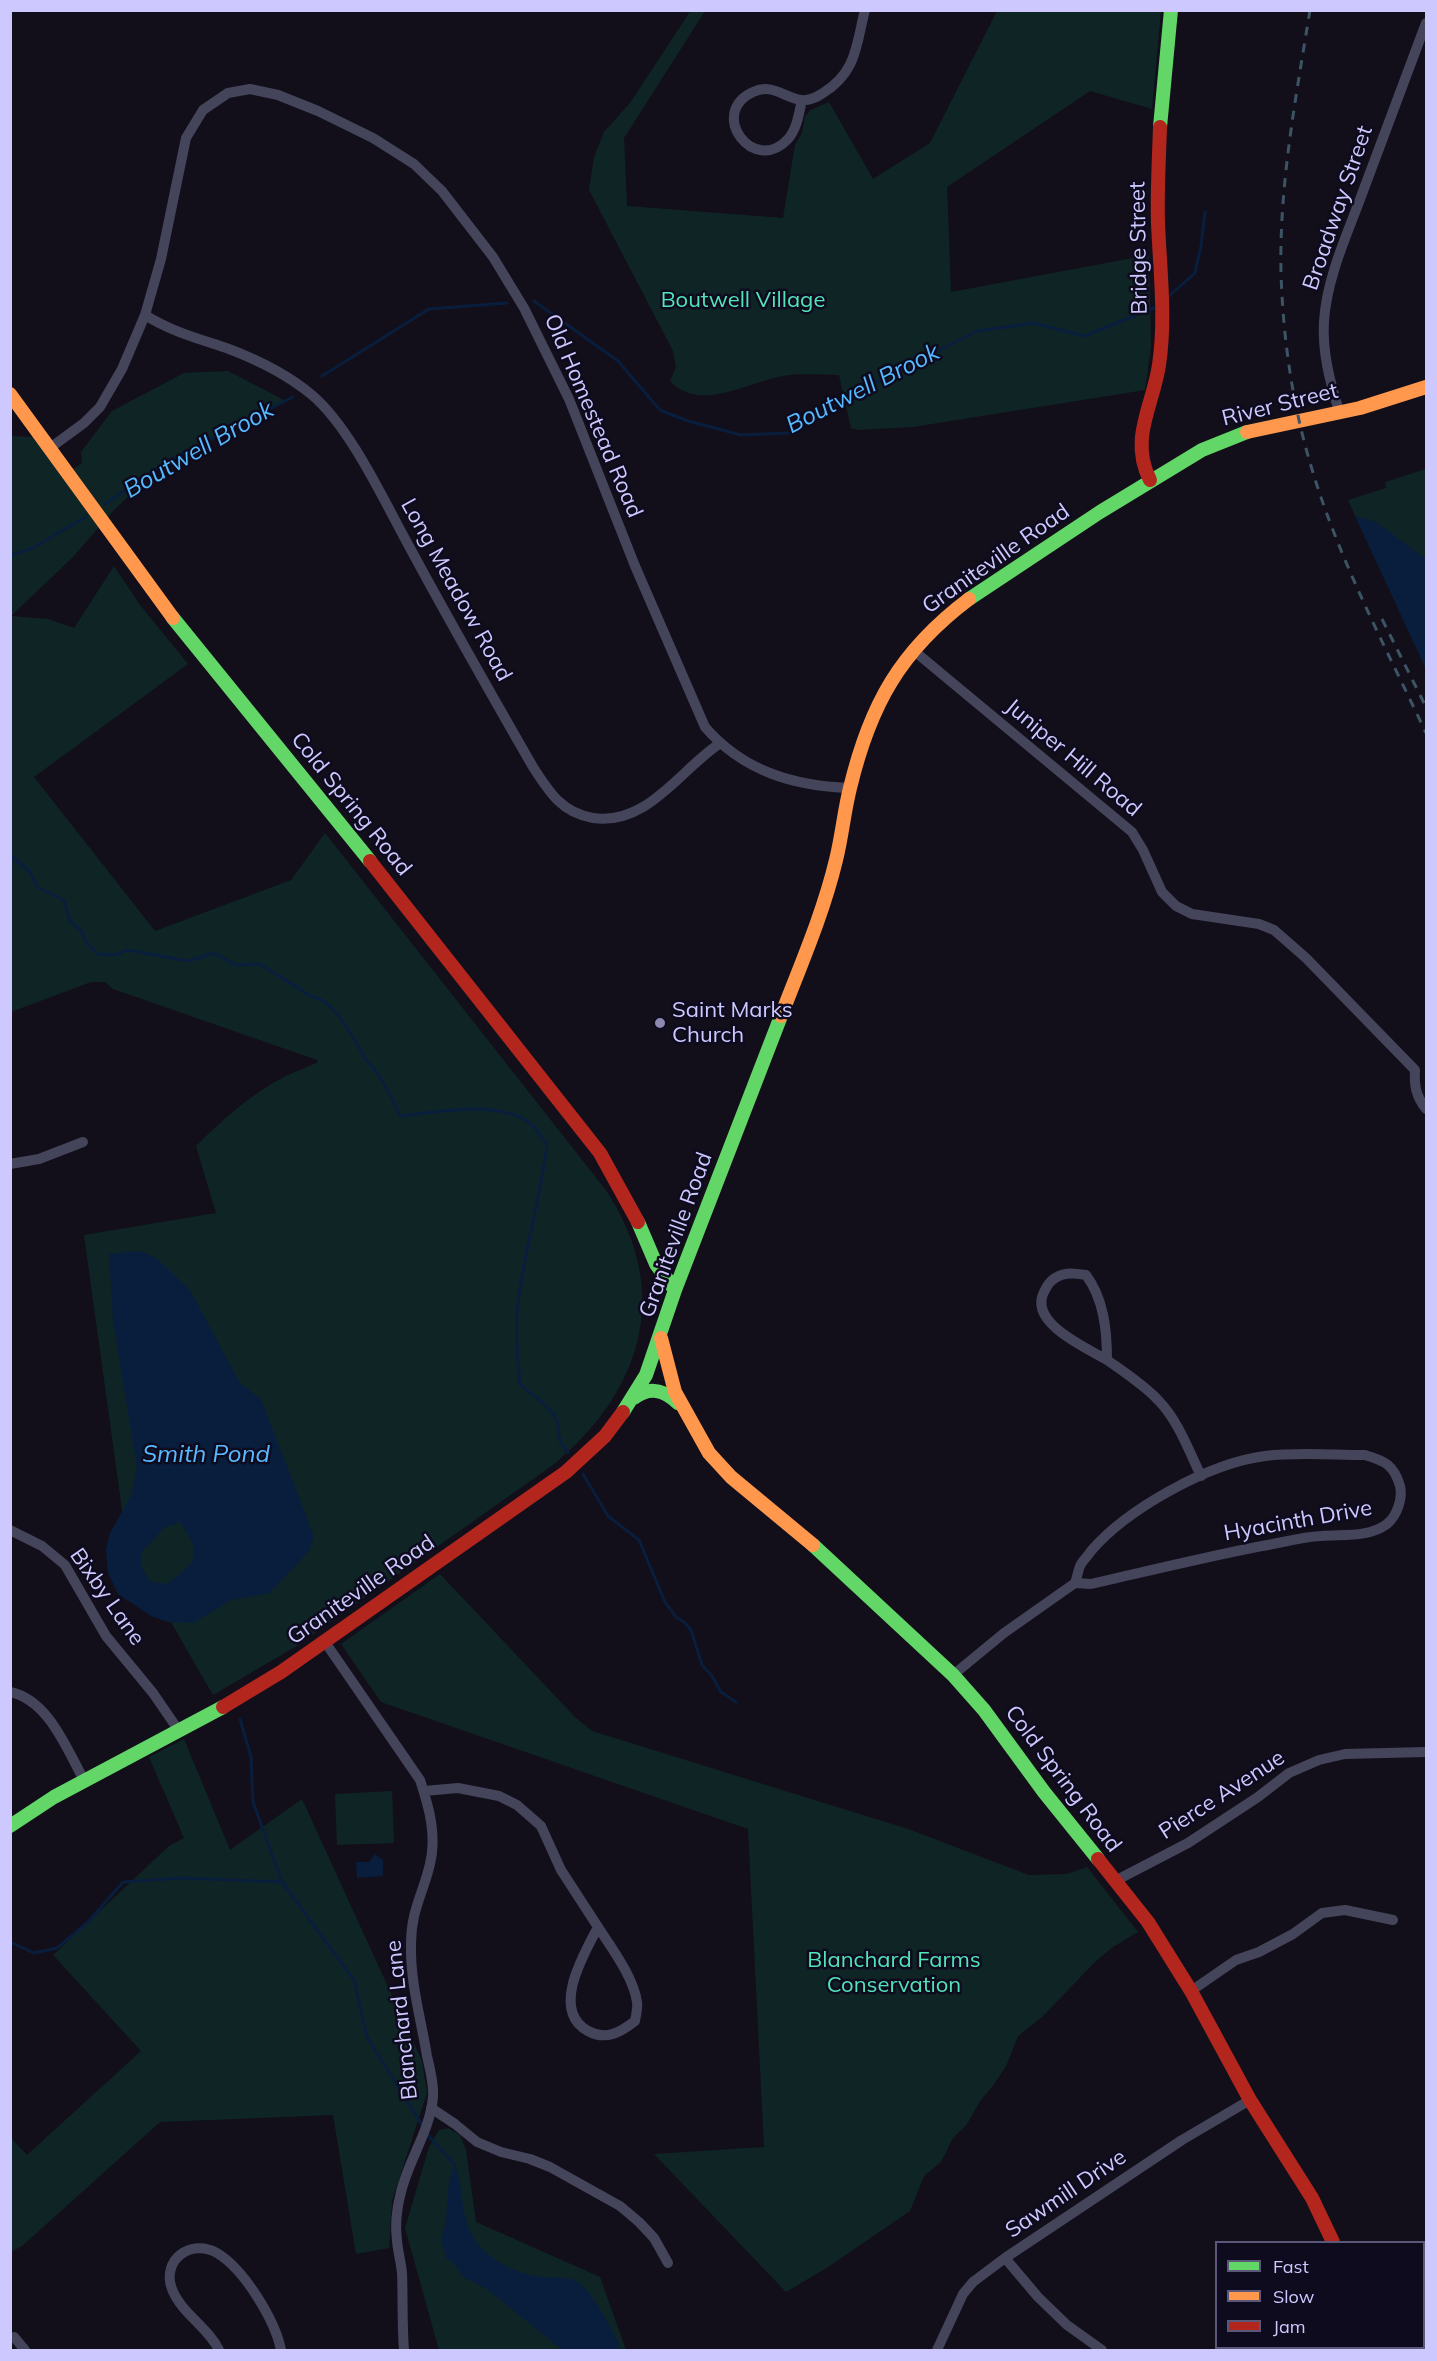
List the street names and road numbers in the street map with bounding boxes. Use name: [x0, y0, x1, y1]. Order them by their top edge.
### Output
street label: Broadway Street: [1298, 122, 1378, 294]
street label: Bridge Street: [1125, 181, 1153, 315]
street label: Old Homestead Road: [538, 310, 648, 522]
street label: River Street: [1219, 378, 1341, 432]
street label: Long Meadow Road: [395, 494, 517, 686]
street label: Graniteville Road: [917, 498, 1075, 620]
street label: Juniper Hill Road: [1000, 694, 1146, 822]
street label: Cold Spring Road: [285, 727, 417, 881]
street label: Graniteville Road: [634, 1149, 718, 1321]
street label: Hyacinth Drive: [1222, 1495, 1374, 1547]
street label: Graniteville Road: [282, 1529, 440, 1651]
street label: Bixby Lane: [64, 1543, 150, 1651]
street label: Cold Spring Road: [999, 1700, 1127, 1858]
street label: Pierce Avenue: [1154, 1745, 1290, 1845]
street label: Blanchard Lane: [381, 1939, 423, 2101]
street label: Sawmill Drive: [1001, 2144, 1131, 2244]

